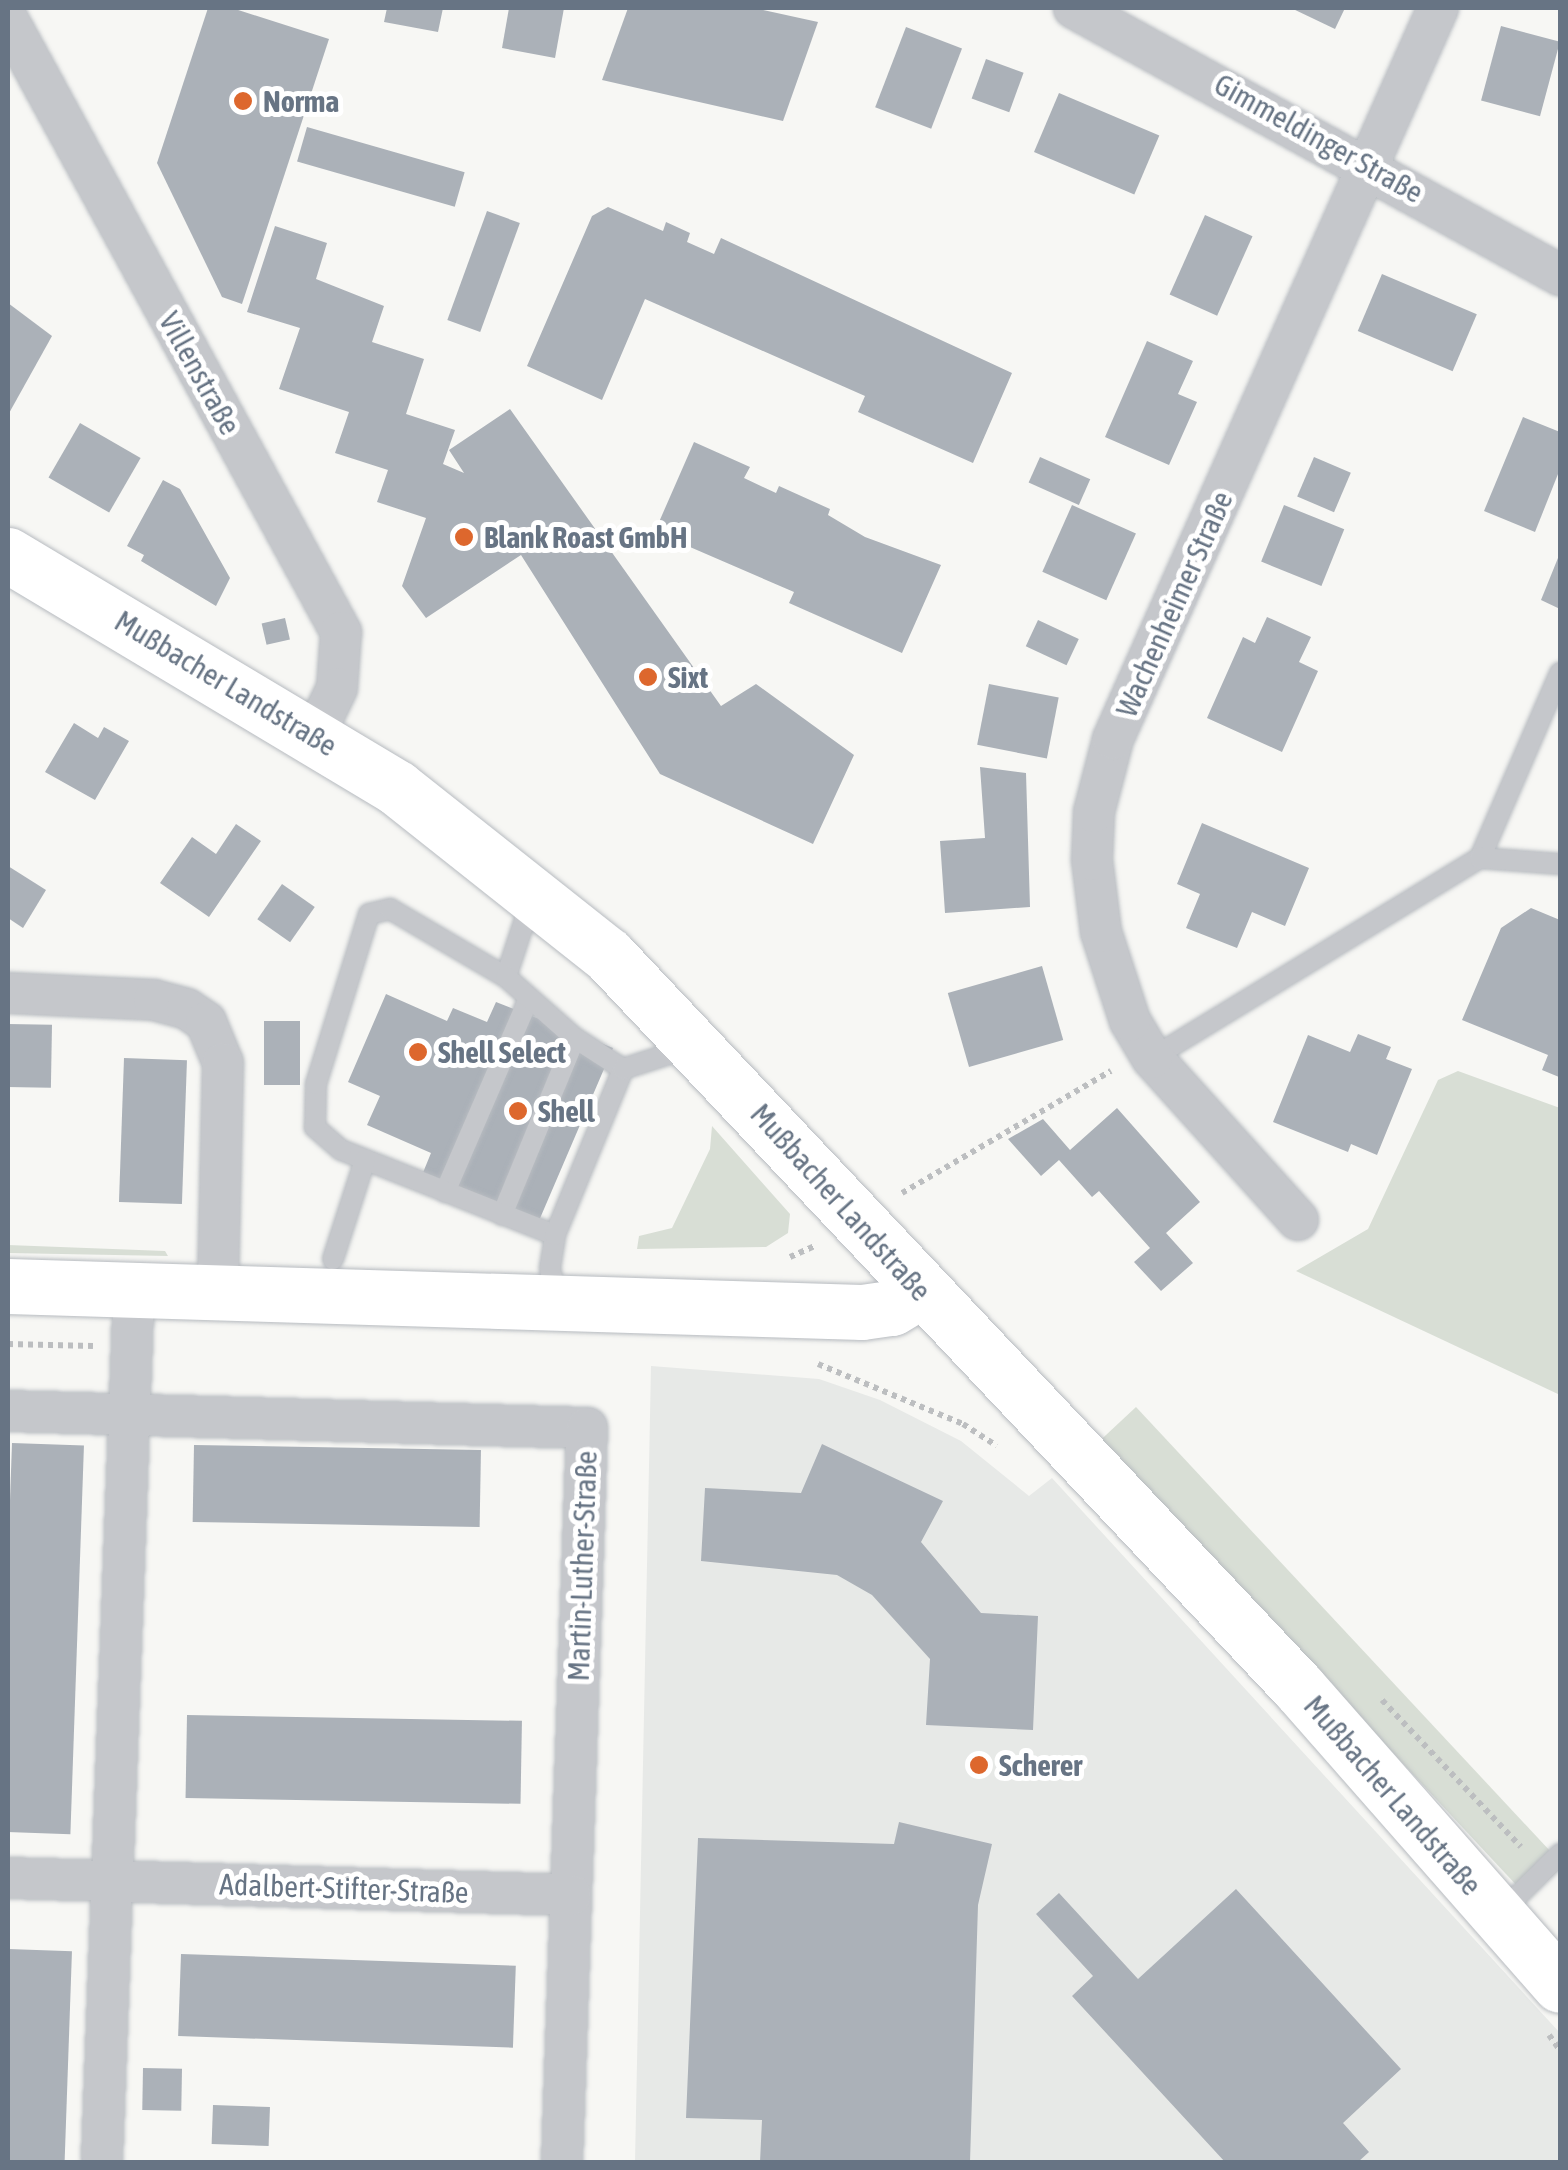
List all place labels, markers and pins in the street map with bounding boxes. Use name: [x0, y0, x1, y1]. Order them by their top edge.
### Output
place label: Norma: [263, 83, 339, 119]
marker: Norma: [232, 90, 254, 112]
place label: Blank Roast GmbH: [484, 519, 688, 555]
marker: Blank Roast GmbH: [453, 526, 475, 548]
place label: Sixt: [668, 659, 708, 695]
marker: Sixt: [637, 666, 659, 688]
place label: Shell Select: [438, 1034, 566, 1070]
marker: Shell Select: [407, 1041, 429, 1063]
place label: Shell: [538, 1093, 595, 1129]
marker: Shell: [507, 1100, 529, 1122]
place label: Scherer: [999, 1747, 1082, 1783]
marker: Scherer: [968, 1754, 990, 1776]

